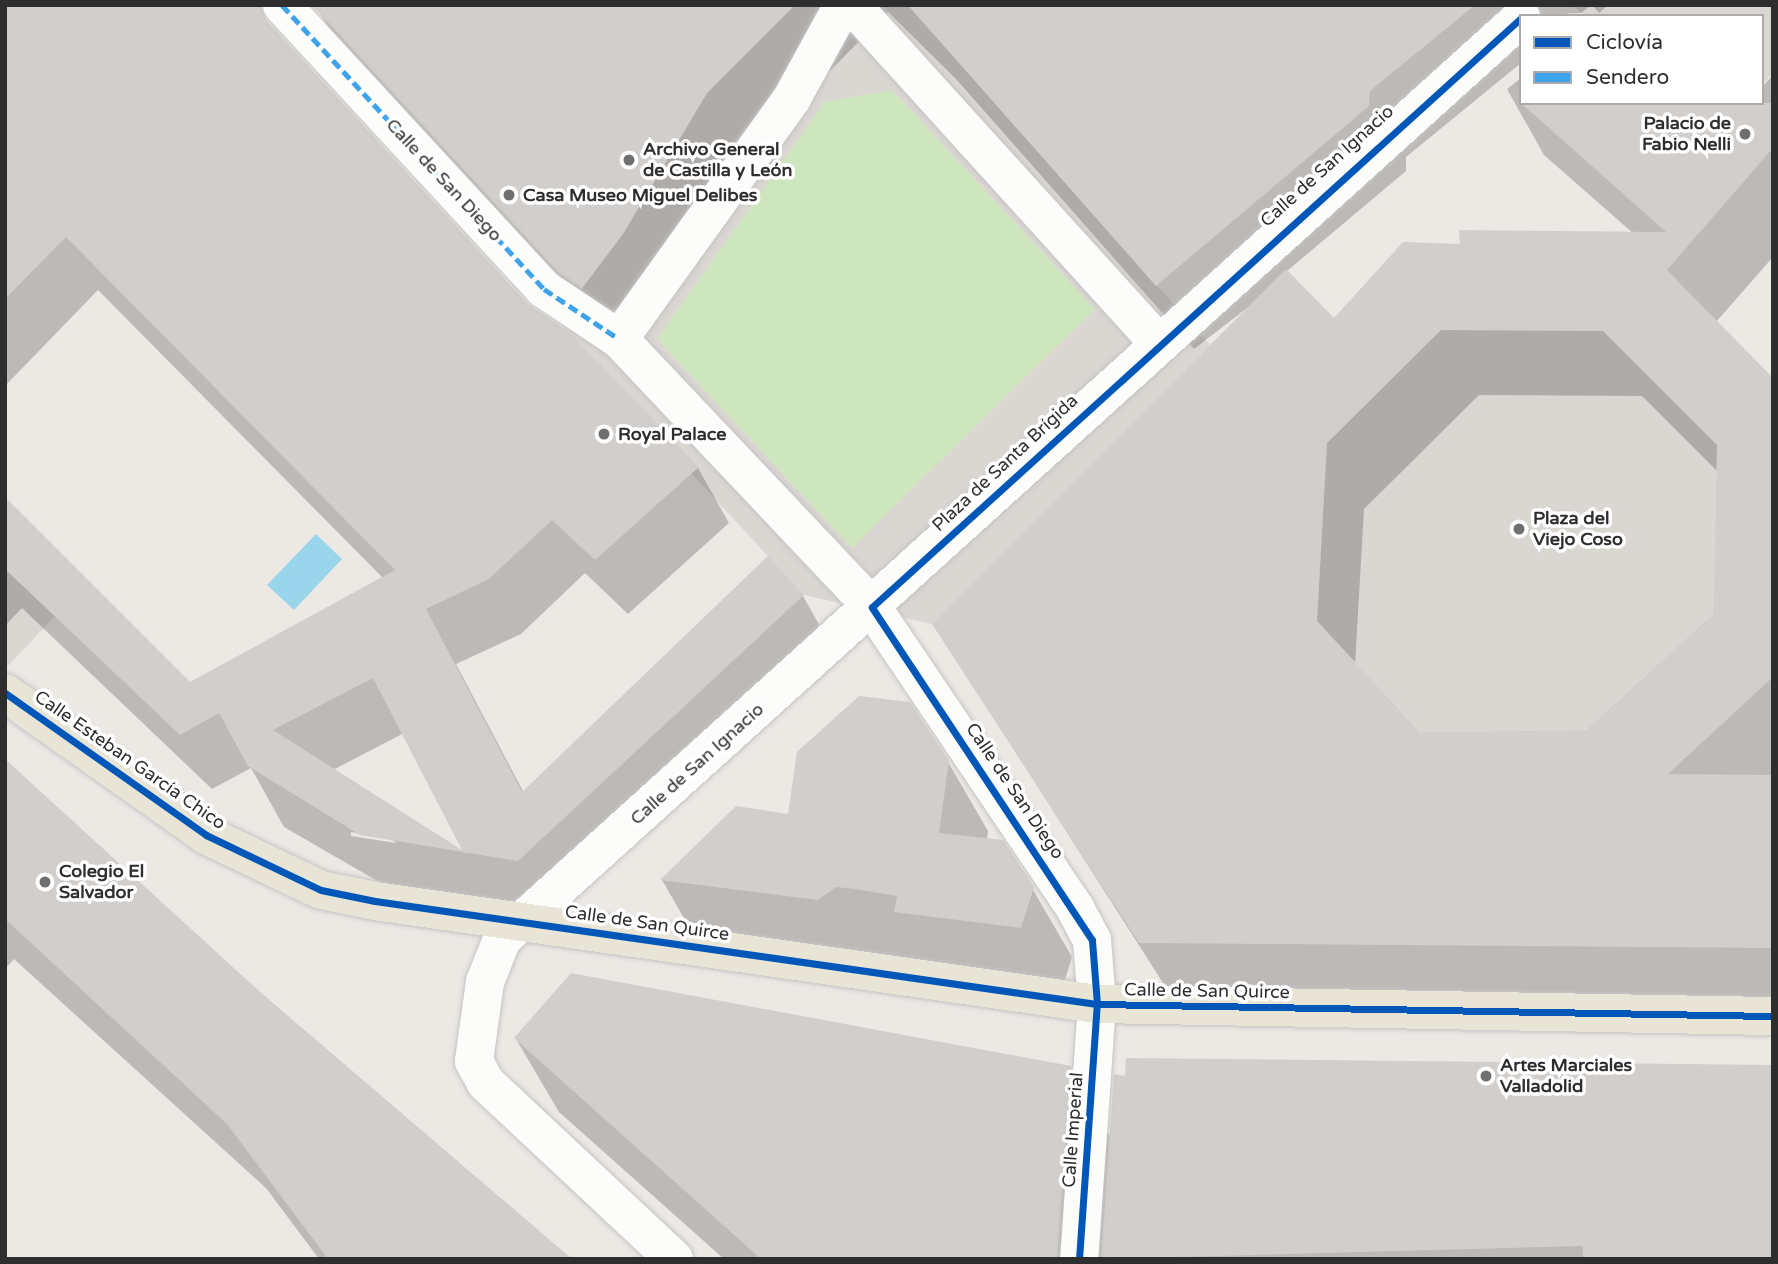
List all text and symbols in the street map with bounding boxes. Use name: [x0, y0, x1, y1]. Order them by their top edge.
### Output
legend: [1519, 14, 1764, 105]
text: Ciclovía: [1586, 30, 1663, 55]
text: Sendero: [1586, 65, 1669, 90]
street label: Calle de San Ignacio: [1256, 100, 1398, 232]
place label: Palacio de Fabio Nelli: [1642, 113, 1731, 156]
street label: Calle de San Diego: [382, 114, 506, 246]
marker: Palacio de Fabio Nelli: [1737, 126, 1753, 142]
place label: Archivo General de Castilla y León: [643, 139, 792, 182]
marker: Archivo General de Castilla y León: [621, 152, 637, 168]
place label: Casa Museo Miguel Delibes: [523, 184, 758, 206]
marker: Casa Museo Miguel Delibes: [501, 187, 517, 203]
street label: Plaza de Santa Brígida: [928, 390, 1082, 536]
place label: Royal Palace: [618, 423, 727, 445]
marker: Royal Palace: [596, 426, 612, 442]
place label: Plaza del Viejo Coso: [1533, 508, 1623, 550]
marker: Plaza del Viejo Coso: [1511, 521, 1527, 537]
street label: Calle Esteban García Chico: [30, 686, 230, 834]
street label: Calle de San Ignacio: [626, 698, 768, 830]
street label: Calle de San Diego: [961, 719, 1069, 863]
place label: Colegio El Salvador: [59, 861, 144, 903]
marker: Colegio El Salvador: [37, 874, 53, 890]
street label: Calle de San Quirce: [563, 901, 731, 945]
street label: Calle de San Quirce: [1124, 979, 1290, 1003]
place label: Artes Marciales Valladolid: [1500, 1055, 1632, 1098]
marker: Artes Marciales Valladolid: [1478, 1068, 1494, 1084]
street label: Calle Imperial: [1058, 1072, 1088, 1188]

